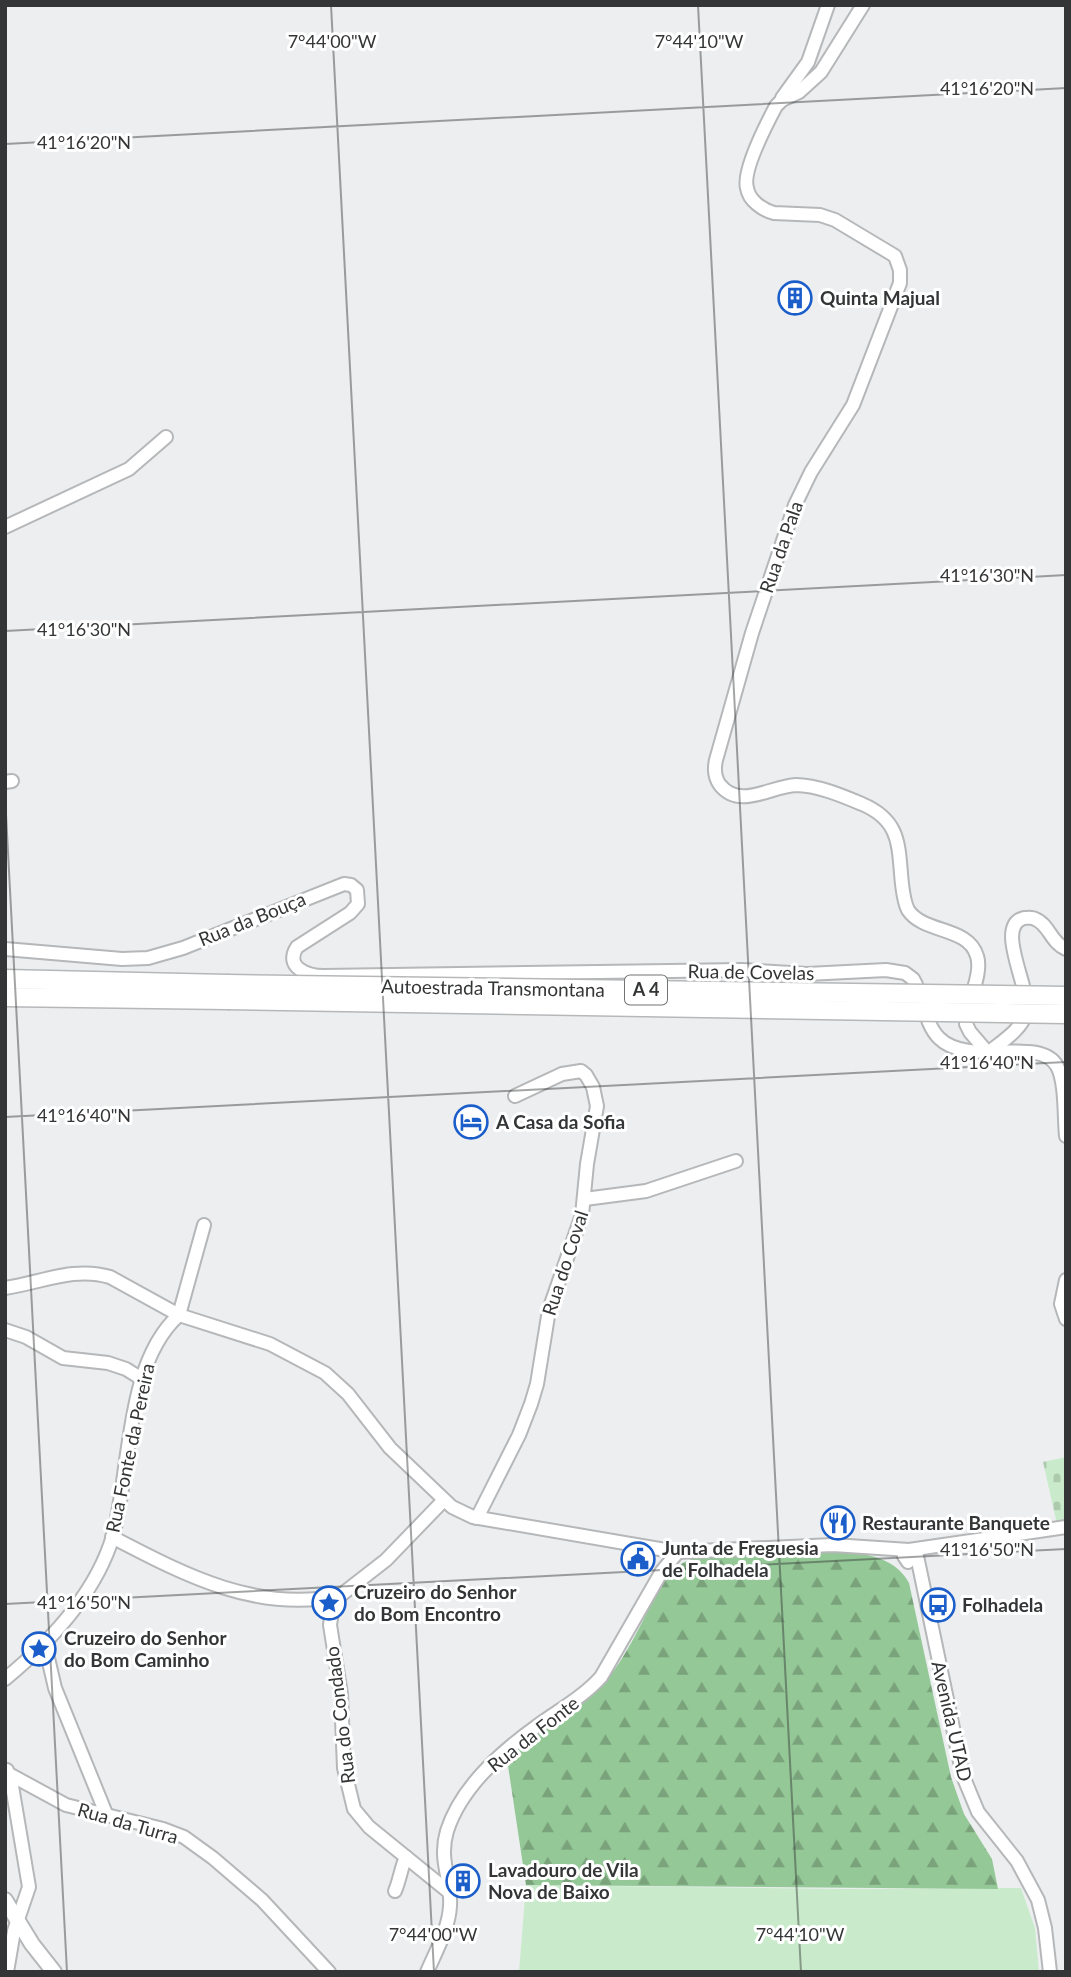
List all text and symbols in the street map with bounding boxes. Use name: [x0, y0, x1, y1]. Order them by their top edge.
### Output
text: 7°44'00"W: [288, 30, 377, 52]
text: 7°44'10"W: [655, 30, 744, 52]
text: 41°16'20"N: [940, 77, 1034, 99]
text: 41°16'20"N: [37, 131, 131, 153]
building icon: Quinta Majual: [776, 279, 814, 317]
place label: Quinta Majual: [820, 286, 940, 309]
street label: Rua da Pala: [754, 498, 807, 596]
text: 41°16'30"N: [940, 564, 1034, 586]
text: 41°16'30"N: [37, 618, 131, 640]
street label: Rua da Bouça: [195, 887, 309, 950]
street label: Rua de Covelas: [687, 959, 815, 984]
street label: Autoestrada Transmontana: [381, 974, 605, 1001]
road number: A 4: [625, 975, 667, 1004]
text: 41°16'40"N: [940, 1051, 1034, 1073]
hotel icon: A Casa da Sofia: [452, 1103, 490, 1141]
text: 41°16'40"N: [37, 1104, 131, 1126]
place label: A Casa da Sofia: [495, 1110, 625, 1133]
street label: Rua do Coval: [537, 1207, 592, 1318]
street label: Rua Fonte da Pereira: [100, 1361, 159, 1535]
restaurant icon: Restaurante Banquete: [819, 1504, 857, 1542]
place label: Restaurante Banquete: [862, 1511, 1050, 1534]
place label: Junta de Freguesia de Folhadela: [662, 1536, 819, 1581]
text: 41°16'50"N: [940, 1538, 1034, 1560]
public building icon: Junta de Freguesia de Folhadela: [619, 1540, 657, 1578]
place label: Cruzeiro do Senhor do Bom Encontro: [354, 1580, 517, 1625]
place icon: Cruzeiro do Senhor do Bom Encontro: [310, 1584, 348, 1622]
bus stop icon: Folhadela: [919, 1586, 957, 1624]
text: 41°16'50"N: [37, 1591, 131, 1613]
place label: Folhadela: [962, 1593, 1043, 1616]
place label: Cruzeiro do Senhor do Bom Caminho: [64, 1626, 227, 1671]
place icon: Cruzeiro do Senhor do Bom Caminho: [20, 1630, 58, 1668]
street label: Rua do Condado: [320, 1645, 359, 1785]
street label: Avenida UTAD: [927, 1658, 978, 1783]
street label: Rua da Fonte: [483, 1691, 583, 1776]
street label: Rua da Turra: [75, 1797, 181, 1848]
place label: Lavadouro de Vila Nova de Baixo: [488, 1858, 639, 1903]
building icon: Lavadouro de Vila Nova de Baixo: [444, 1862, 482, 1900]
text: 7°44'00"W: [389, 1923, 478, 1945]
text: 7°44'10"W: [756, 1923, 845, 1945]

